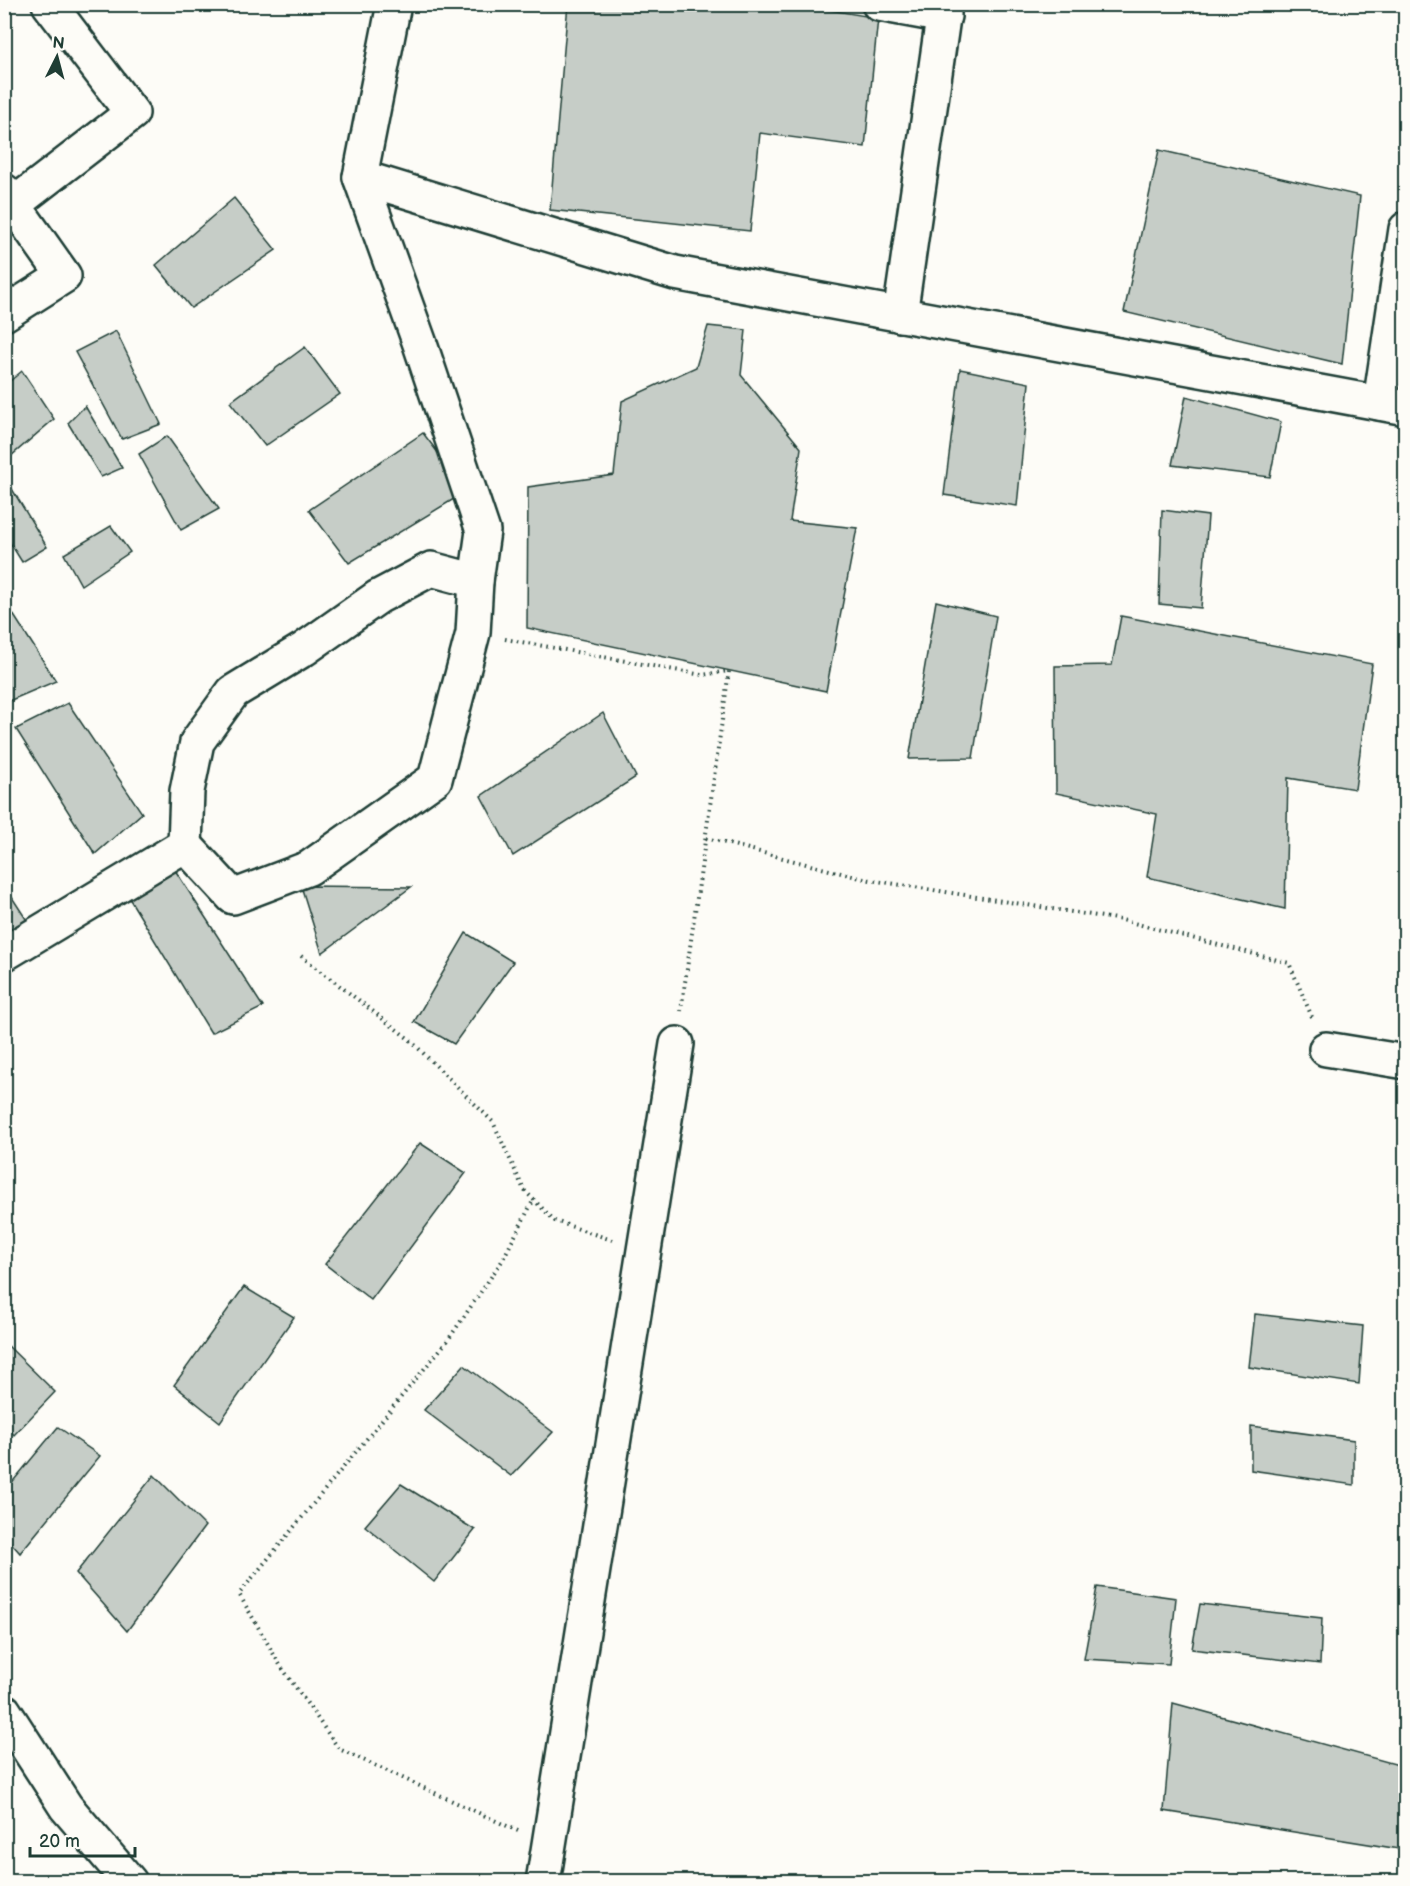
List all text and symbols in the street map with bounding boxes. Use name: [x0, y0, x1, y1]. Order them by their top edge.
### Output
north arrow: [27, 27, 87, 87]
text: N: [51, 33, 65, 54]
scale bar: [30, 1820, 135, 1858]
text: 20 m: [39, 1831, 80, 1852]

